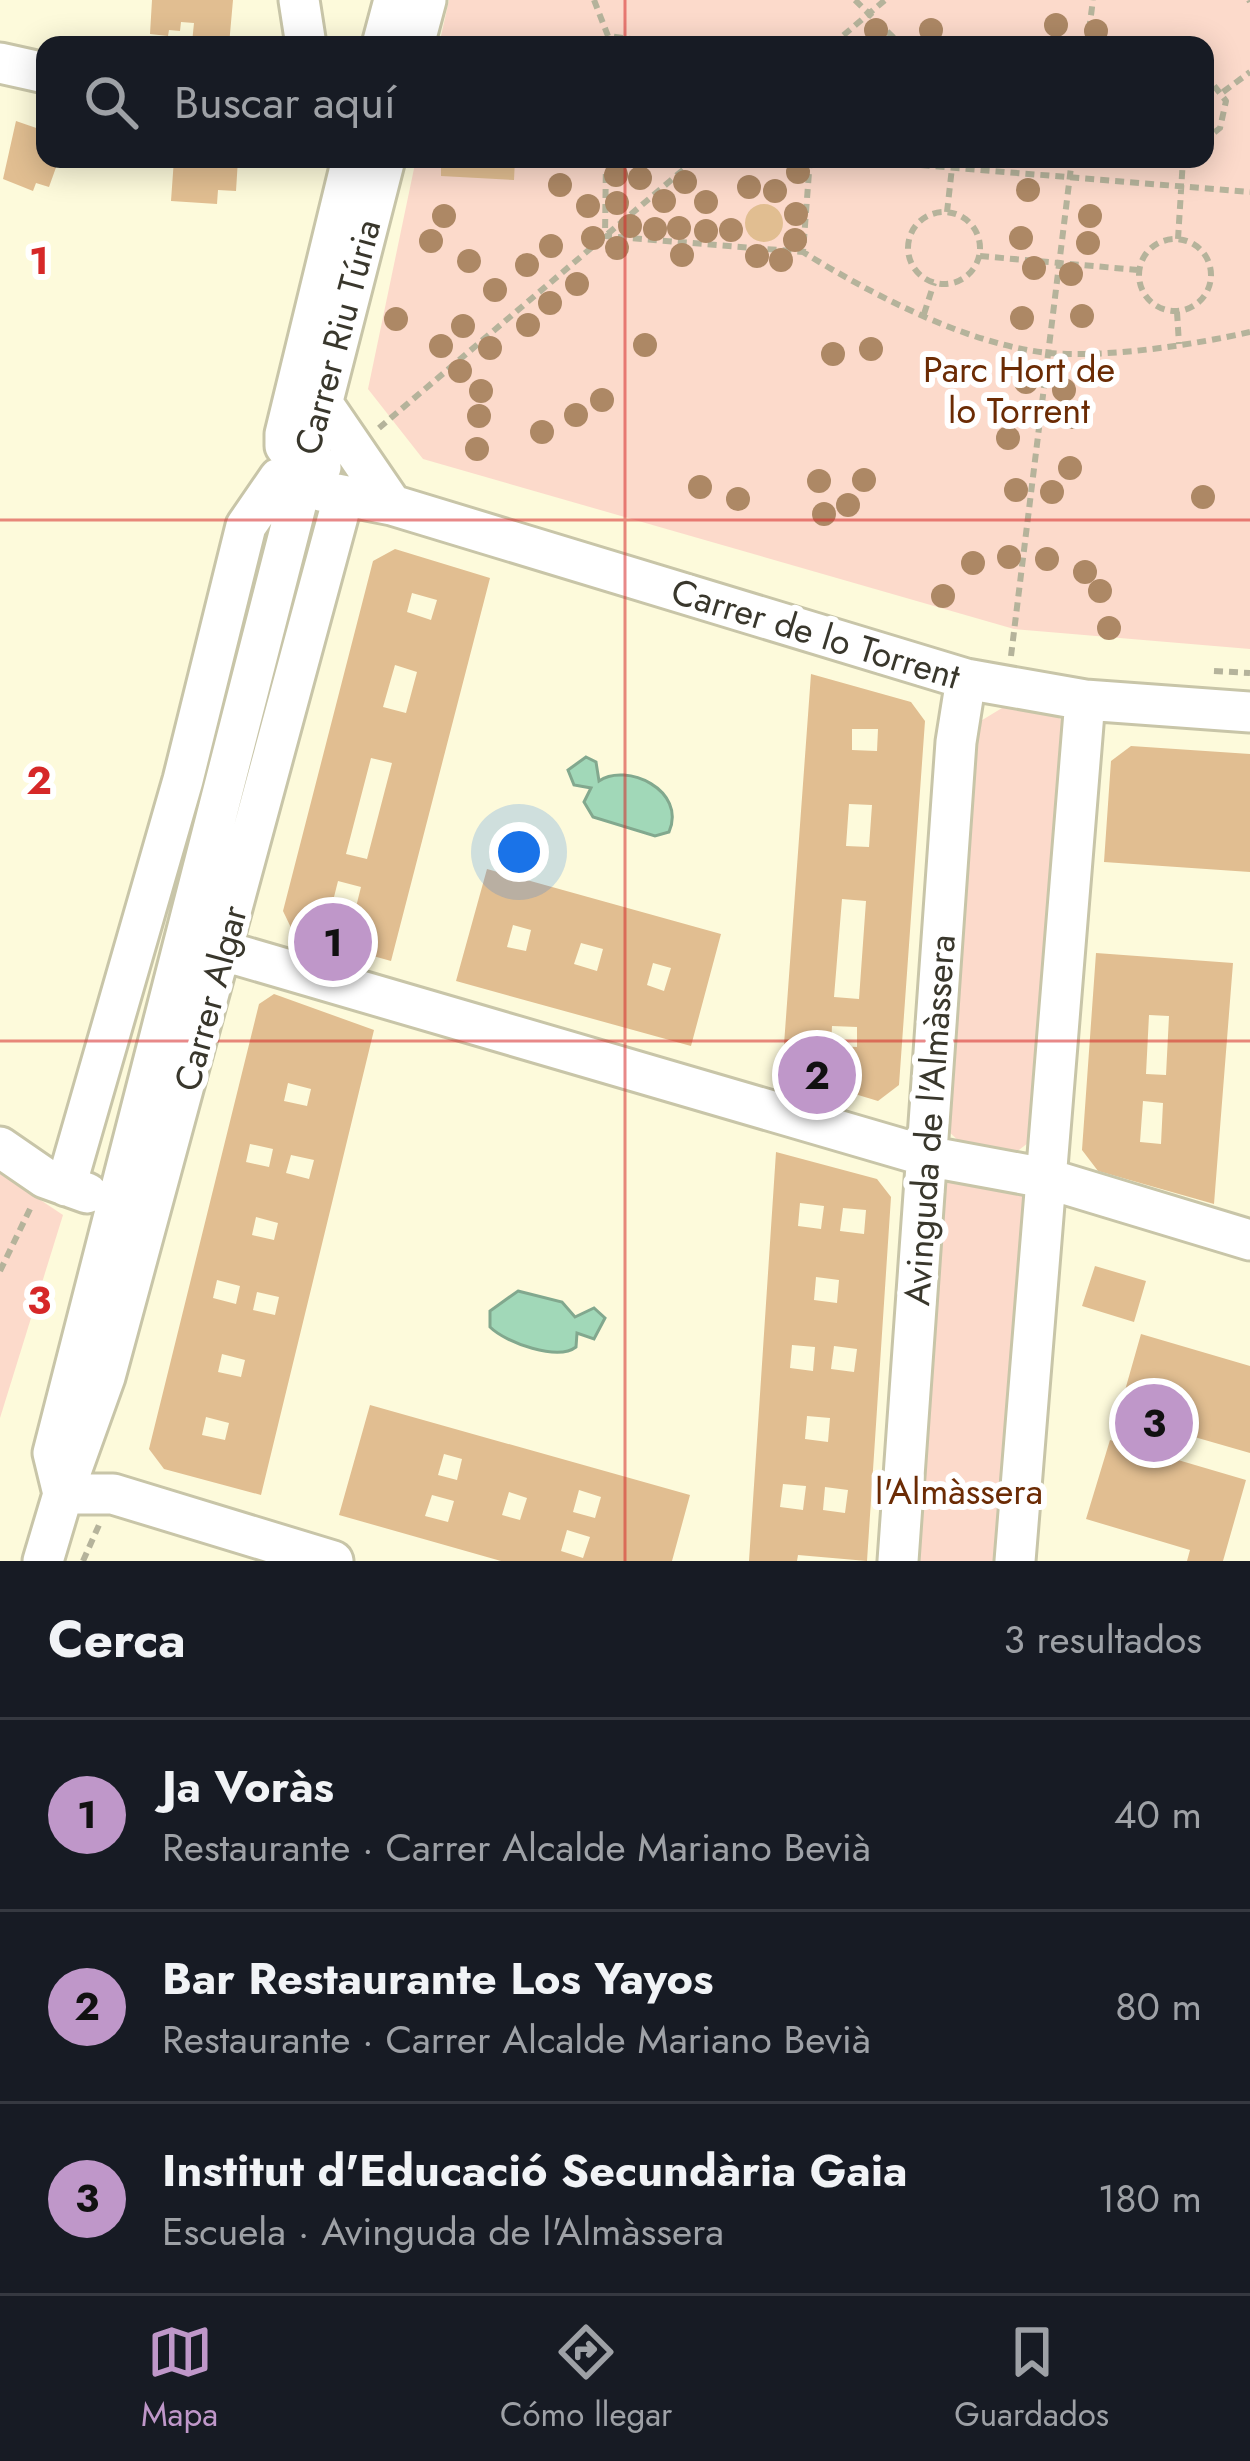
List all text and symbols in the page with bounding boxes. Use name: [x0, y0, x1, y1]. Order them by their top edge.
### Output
search box: [36, 36, 1214, 168]
icon: search: [78, 69, 144, 135]
text: Buscar aquí: [174, 70, 396, 135]
street label: Carrer Riu Túria: [281, 214, 393, 460]
text: 1: [29, 232, 49, 289]
park label: Parc Hort de lo Torrent: [923, 343, 1115, 436]
street label: Carrer de lo Torrent: [665, 564, 967, 702]
text: 2: [26, 752, 52, 809]
your location: [489, 822, 549, 882]
pin: 1: [294, 897, 372, 987]
street label: Carrer Algar: [160, 899, 260, 1097]
street label: Avinguda de l'Almàssera: [890, 933, 968, 1307]
pin: 2: [778, 1030, 856, 1120]
text: 3: [27, 1272, 51, 1329]
pin: 3: [1115, 1378, 1193, 1468]
park label: l'Almàssera: [875, 1465, 1043, 1517]
text: Cerca: [48, 1602, 186, 1676]
text: 3 resultados: [1004, 1611, 1202, 1668]
text: Ja Voràs: [162, 1754, 334, 1819]
text: 1: [77, 1786, 97, 1843]
text: 40 m: [1114, 1786, 1202, 1843]
text: Restaurante · Carrer Alcalde Mariano Bevià: [162, 1819, 871, 1876]
text: Bar Restaurante Los Yayos: [162, 1946, 714, 2011]
text: 2: [74, 1978, 100, 2035]
text: 80 m: [1115, 1978, 1202, 2035]
text: Restaurante · Carrer Alcalde Mariano Bevià: [162, 2011, 871, 2068]
text: Institut d'Educació Secundària Gaia: [162, 2138, 907, 2203]
text: 3: [75, 2170, 99, 2227]
text: 180 m: [1098, 2170, 1202, 2227]
text: Escuela · Avinguda de l'Almàssera: [162, 2203, 724, 2260]
tab: Mapa: [141, 2319, 218, 2438]
tab: Cómo llegar: [500, 2319, 672, 2438]
tab: Guardados: [954, 2319, 1109, 2438]

